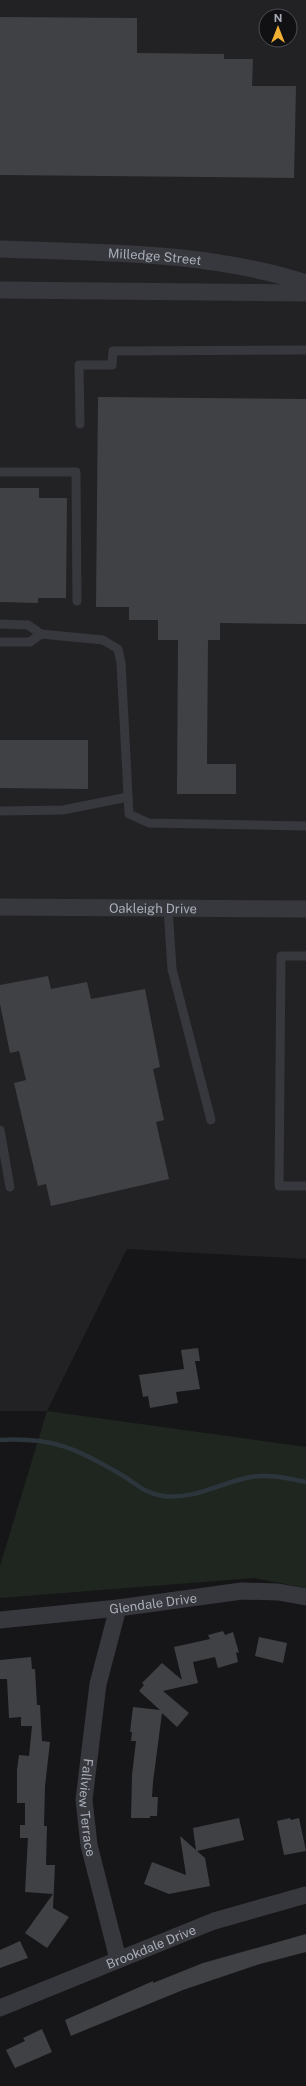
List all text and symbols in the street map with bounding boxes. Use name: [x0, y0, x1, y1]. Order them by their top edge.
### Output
north arrow: [258, 8, 298, 48]
text: N: [274, 12, 282, 24]
street label: Milledge Street: [108, 246, 202, 268]
street label: Oakleigh Drive: [109, 901, 197, 916]
street label: Glendale Drive: [109, 1590, 198, 1617]
street label: Fallview Terrace: [76, 1758, 99, 1858]
street label: Brookdale Drive: [104, 1922, 198, 1972]

